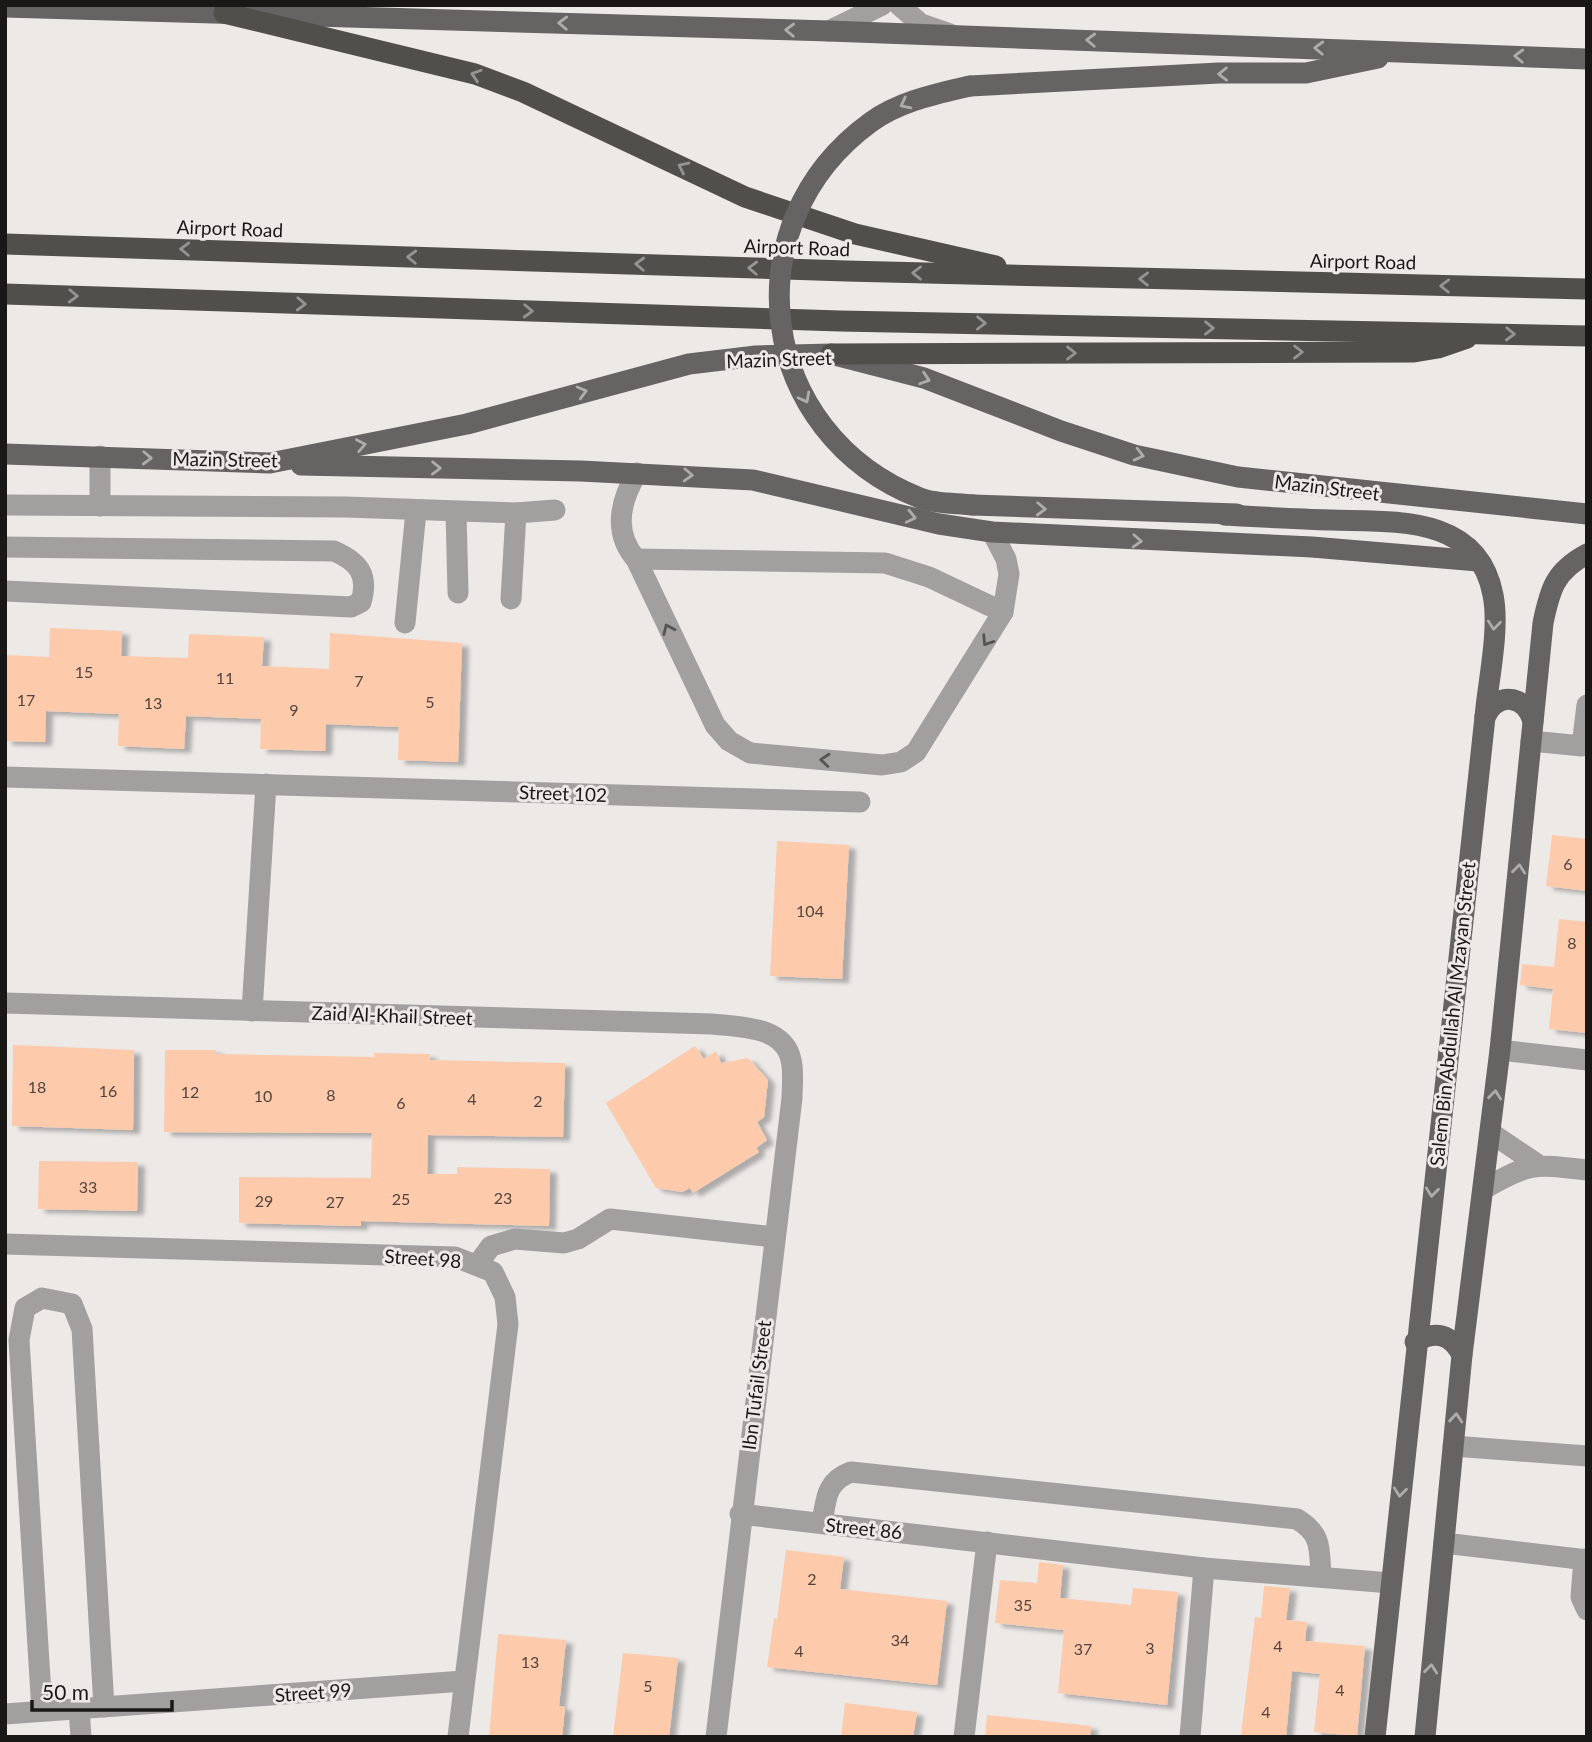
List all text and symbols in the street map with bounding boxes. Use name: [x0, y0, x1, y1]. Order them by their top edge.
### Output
one-way arrow: [557, 16, 568, 31]
one-way arrow: [785, 22, 795, 38]
one-way arrow: [1085, 33, 1096, 48]
one-way arrow: [1313, 40, 1323, 56]
one-way arrow: [1513, 48, 1524, 63]
one-way arrow: [1217, 66, 1228, 81]
one-way arrow: [470, 68, 482, 83]
one-way arrow: [900, 96, 912, 110]
one-way arrow: [678, 162, 690, 176]
street label: Airport Road: [176, 215, 284, 241]
street label: Airport Road: [743, 234, 851, 260]
one-way arrow: [179, 242, 190, 257]
one-way arrow: [407, 249, 418, 264]
street label: Airport Road: [1310, 249, 1416, 273]
one-way arrow: [634, 256, 644, 272]
one-way arrow: [748, 260, 759, 275]
one-way arrow: [911, 265, 921, 281]
one-way arrow: [1138, 271, 1149, 286]
one-way arrow: [1439, 278, 1450, 294]
one-way arrow: [68, 289, 79, 304]
one-way arrow: [296, 296, 307, 311]
one-way arrow: [523, 303, 534, 319]
one-way arrow: [976, 316, 987, 331]
one-way arrow: [1204, 320, 1215, 335]
one-way arrow: [1505, 326, 1516, 341]
one-way arrow: [1293, 344, 1304, 360]
one-way arrow: [1066, 345, 1076, 361]
street label: Mazin Street: [726, 346, 832, 372]
one-way arrow: [918, 371, 930, 385]
one-way arrow: [576, 386, 588, 401]
one-way arrow: [797, 391, 810, 404]
one-way arrow: [355, 438, 367, 453]
street label: Mazin Street: [172, 447, 278, 471]
one-way arrow: [1133, 447, 1145, 462]
one-way arrow: [142, 451, 153, 466]
one-way arrow: [431, 461, 442, 476]
one-way arrow: [683, 467, 694, 482]
street label: Mazin Street: [1273, 469, 1381, 505]
one-way arrow: [1036, 501, 1047, 516]
one-way arrow: [905, 509, 917, 523]
one-way arrow: [1132, 533, 1143, 548]
one-way arrow: [1487, 620, 1502, 631]
one-way arrow: [662, 624, 676, 636]
one-way arrow: [982, 633, 995, 646]
house number: 15: [75, 662, 93, 681]
house number: 11: [216, 668, 234, 687]
house number: 7: [354, 671, 364, 690]
house number: 17: [17, 690, 35, 709]
house number: 5: [425, 692, 435, 711]
house number: 13: [144, 693, 162, 712]
house number: 9: [289, 700, 299, 719]
one-way arrow: [819, 753, 830, 768]
street label: Street 102: [519, 780, 607, 806]
house number: 6: [1563, 854, 1573, 873]
street label: Salem Bin Abdullah Al Mzayan Street: [1425, 860, 1479, 1167]
one-way arrow: [1511, 863, 1526, 874]
house number: 104: [796, 901, 824, 920]
house number: 8: [1567, 933, 1577, 952]
street label: Zaid Al-Khail Street: [311, 1001, 473, 1029]
house number: 18: [28, 1077, 46, 1096]
house number: 16: [99, 1081, 117, 1100]
house number: 12: [181, 1082, 199, 1101]
house number: 8: [326, 1085, 336, 1104]
house number: 10: [254, 1086, 272, 1105]
house number: 4: [467, 1089, 477, 1108]
one-way arrow: [1488, 1089, 1503, 1101]
house number: 2: [533, 1091, 543, 1110]
house number: 6: [396, 1093, 406, 1112]
house number: 33: [79, 1177, 97, 1196]
one-way arrow: [1425, 1187, 1440, 1198]
house number: 23: [494, 1188, 512, 1207]
house number: 25: [392, 1189, 410, 1208]
house number: 29: [255, 1191, 273, 1210]
house number: 27: [326, 1192, 344, 1211]
street label: Street 98: [384, 1244, 462, 1272]
street label: Ibn Tufail Street: [737, 1319, 775, 1451]
one-way arrow: [1448, 1412, 1463, 1423]
one-way arrow: [1393, 1486, 1408, 1497]
street label: Street 86: [825, 1513, 903, 1543]
house number: 2: [807, 1569, 817, 1588]
house number: 35: [1014, 1595, 1032, 1614]
house number: 34: [891, 1630, 909, 1649]
house number: 4: [1273, 1636, 1283, 1655]
house number: 3: [1145, 1638, 1155, 1657]
house number: 37: [1074, 1639, 1092, 1658]
house number: 4: [794, 1641, 804, 1660]
house number: 13: [521, 1652, 539, 1671]
one-way arrow: [1424, 1663, 1439, 1675]
scale bar: [32, 1668, 172, 1712]
house number: 5: [643, 1676, 653, 1695]
street label: Street 99: [274, 1678, 352, 1706]
text: 50 m: [42, 1679, 89, 1704]
house number: 4: [1335, 1680, 1345, 1699]
house number: 4: [1261, 1702, 1271, 1721]

